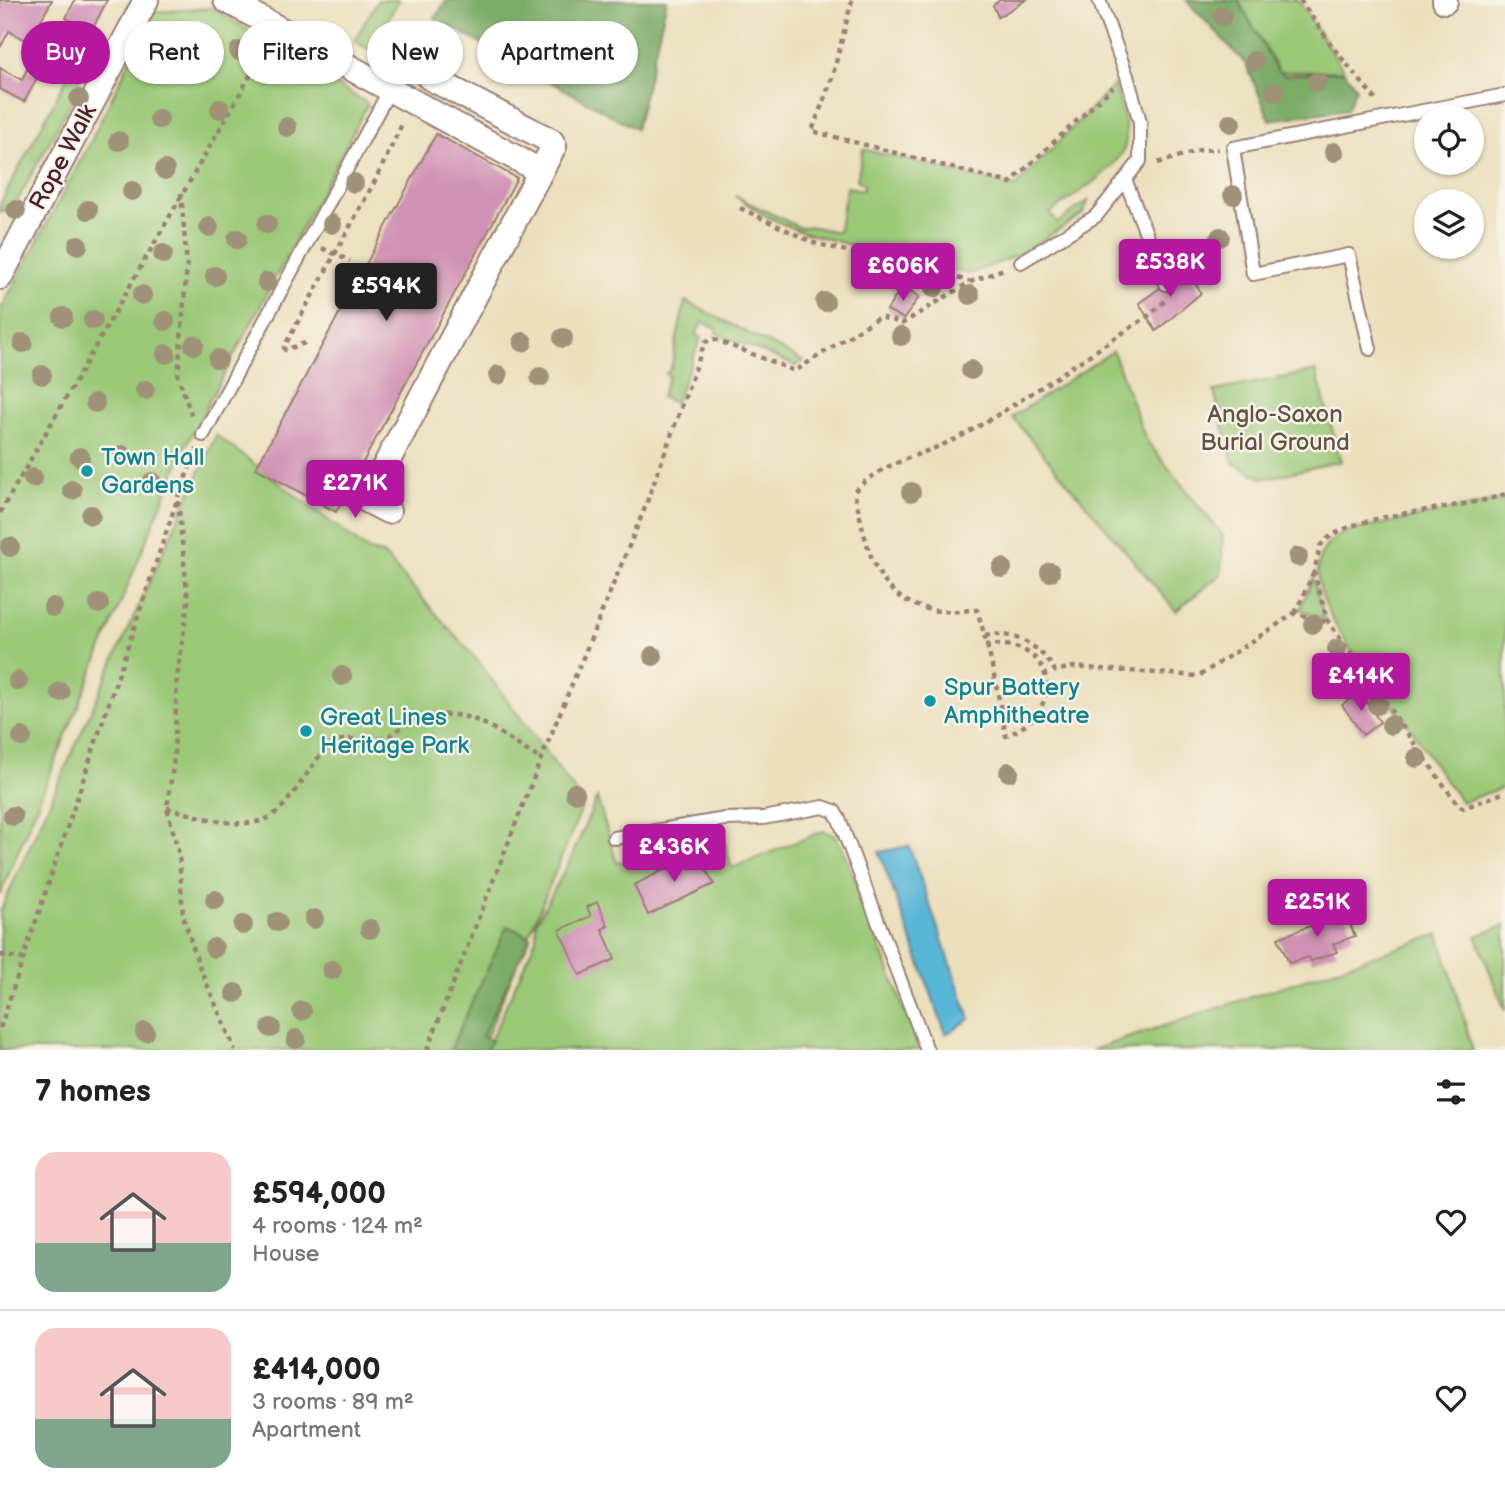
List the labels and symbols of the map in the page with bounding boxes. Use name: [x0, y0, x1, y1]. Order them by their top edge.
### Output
street label: Rope Walk: [23, 99, 103, 215]
pin: £538K: [1121, 240, 1219, 299]
pin: £606K: [854, 244, 952, 303]
pin: £594K: [337, 264, 435, 323]
park label: Anglo-Saxon Burial Ground: [1200, 400, 1350, 457]
place label: Town Hall Gardens: [101, 443, 204, 500]
pin: £271K: [306, 461, 404, 520]
marker: Town Hall Gardens: [79, 463, 95, 479]
pin: £414K: [1312, 654, 1410, 713]
place label: Spur Battery Amphitheatre: [944, 673, 1090, 730]
marker: Spur Battery Amphitheatre: [922, 693, 938, 709]
place label: Great Lines Heritage Park: [320, 703, 469, 760]
marker: Great Lines Heritage Park: [298, 723, 314, 739]
pin: £436K: [625, 824, 723, 884]
pin: £251K: [1268, 880, 1366, 939]

